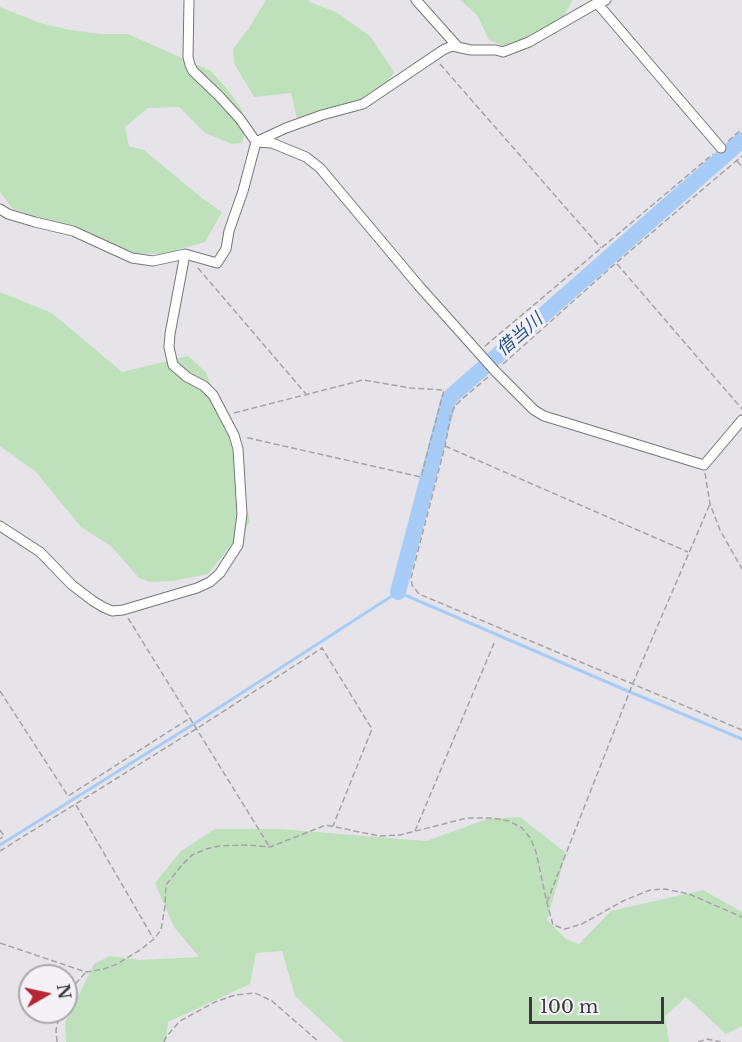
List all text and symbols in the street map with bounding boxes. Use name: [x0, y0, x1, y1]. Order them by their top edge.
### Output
water label: 借当川: [493, 309, 547, 361]
north arrow: [18, 964, 78, 1024]
text: N: [53, 982, 75, 1000]
scale bar: [532, 985, 667, 1023]
text: 100 m: [540, 996, 598, 1018]

